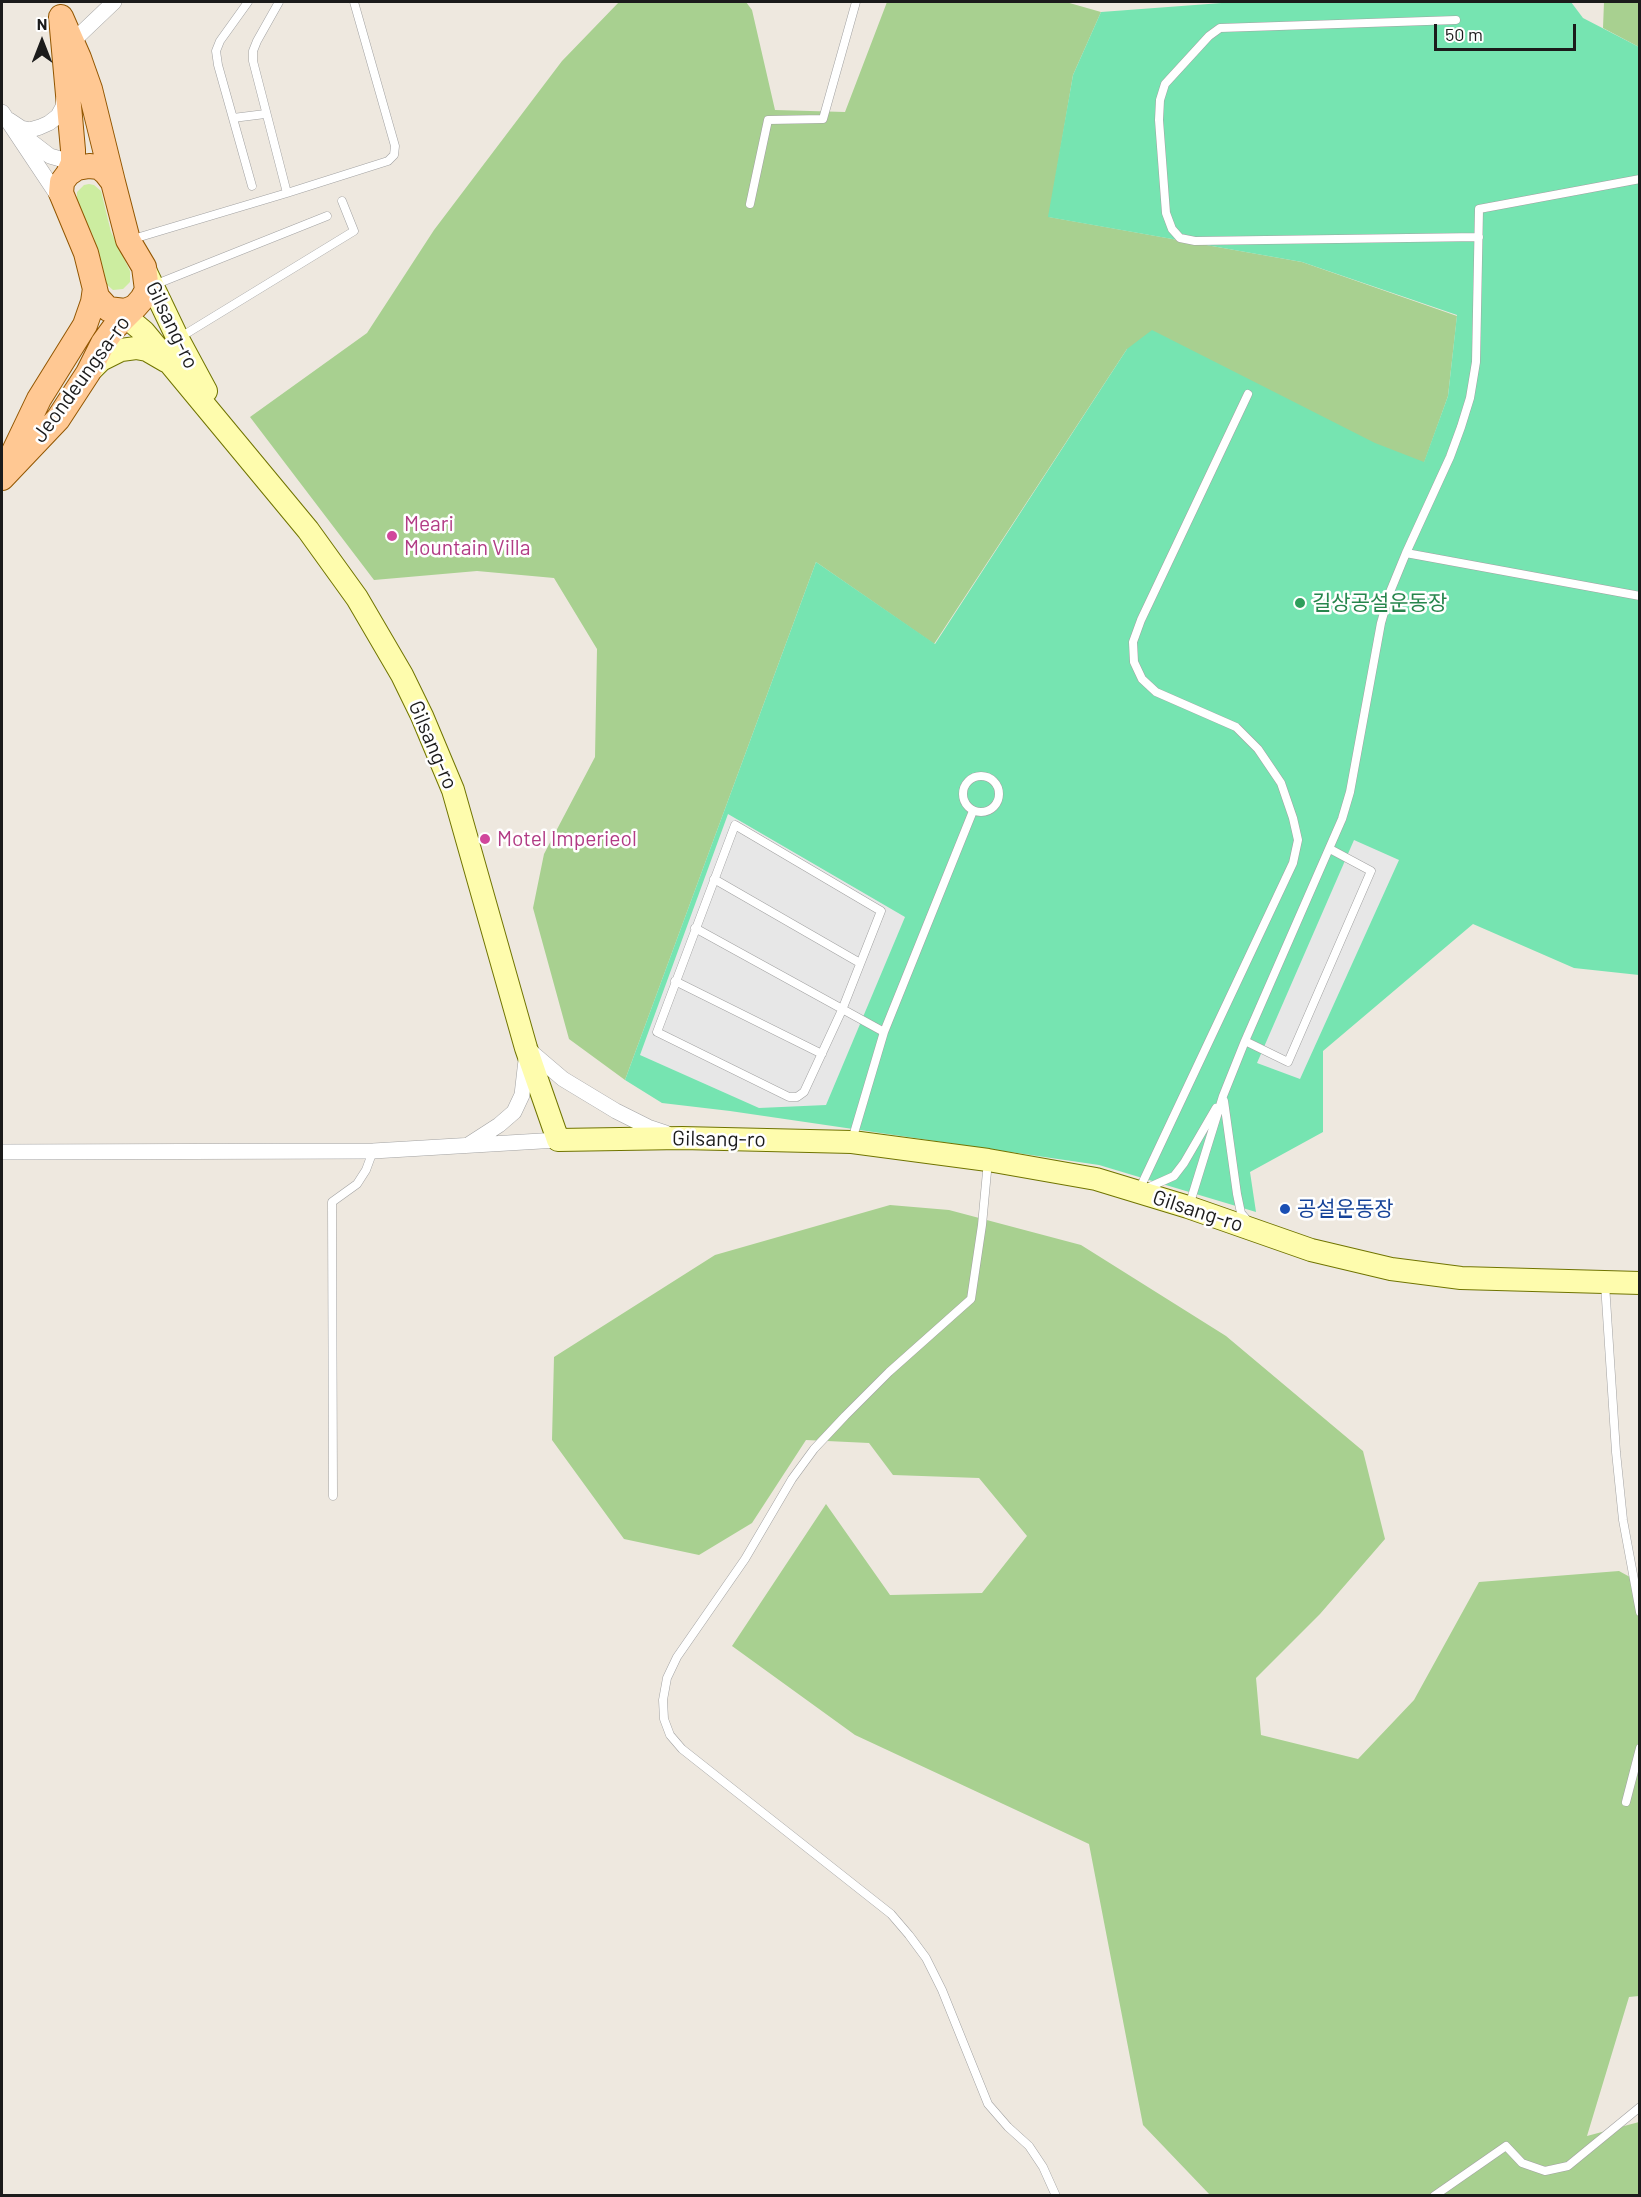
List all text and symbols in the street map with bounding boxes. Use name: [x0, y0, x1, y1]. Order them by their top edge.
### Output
north arrow: [12, 12, 72, 72]
scale bar: [1437, 12, 1580, 50]
text: N: [37, 14, 47, 33]
text: 50 m: [1445, 23, 1483, 45]
street label: Gilsang-ro: [140, 277, 204, 373]
street label: Jeondeungsa-ro: [27, 311, 135, 447]
place label: Meari Mountain Villa: [404, 511, 530, 561]
marker: Meari Mountain Villa: [385, 529, 399, 543]
place label: 길상공설운동장: [1312, 590, 1447, 616]
marker: 길상공설운동장: [1293, 596, 1307, 610]
street label: Gilsang-ro: [403, 697, 463, 793]
place label: Motel Imperieol: [497, 826, 637, 852]
marker: Motel Imperieol: [478, 832, 492, 846]
street label: Gilsang-ro: [672, 1126, 766, 1152]
street label: Gilsang-ro: [1150, 1185, 1246, 1237]
place label: 공설운동장: [1297, 1196, 1394, 1222]
marker: 공설운동장: [1278, 1202, 1292, 1216]

